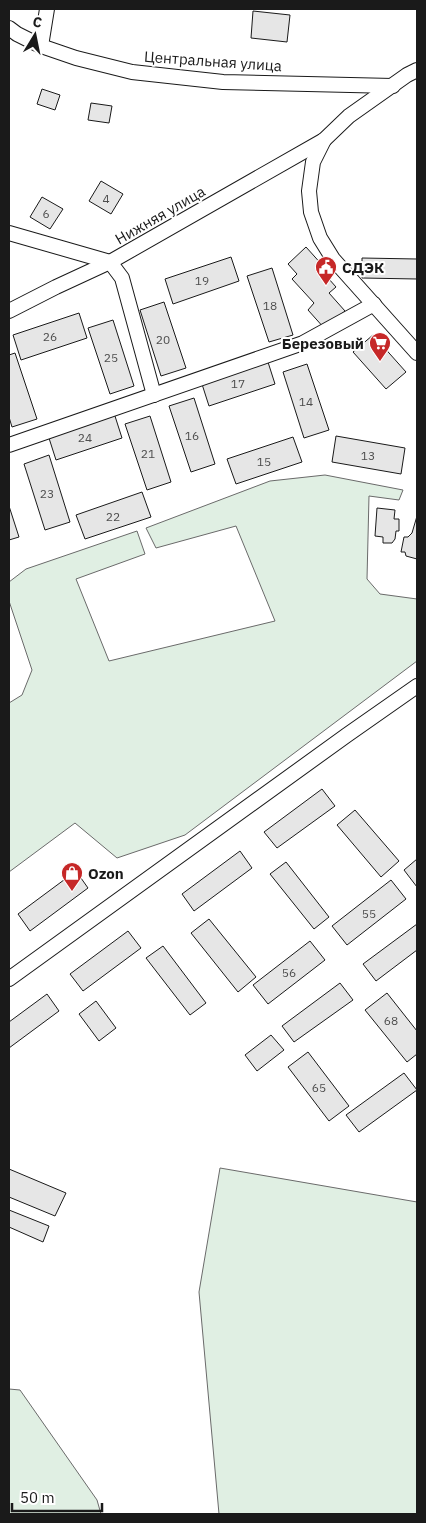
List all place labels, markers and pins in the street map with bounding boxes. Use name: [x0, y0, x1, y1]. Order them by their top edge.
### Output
public building icon: СДЭК: [314, 255, 338, 286]
place label: СДЭК: [342, 258, 384, 277]
supermarket icon: Березовый: [368, 331, 392, 362]
place label: Березовый: [282, 334, 364, 353]
shop icon: Ozon: [60, 861, 84, 892]
place label: Ozon: [88, 864, 124, 883]

